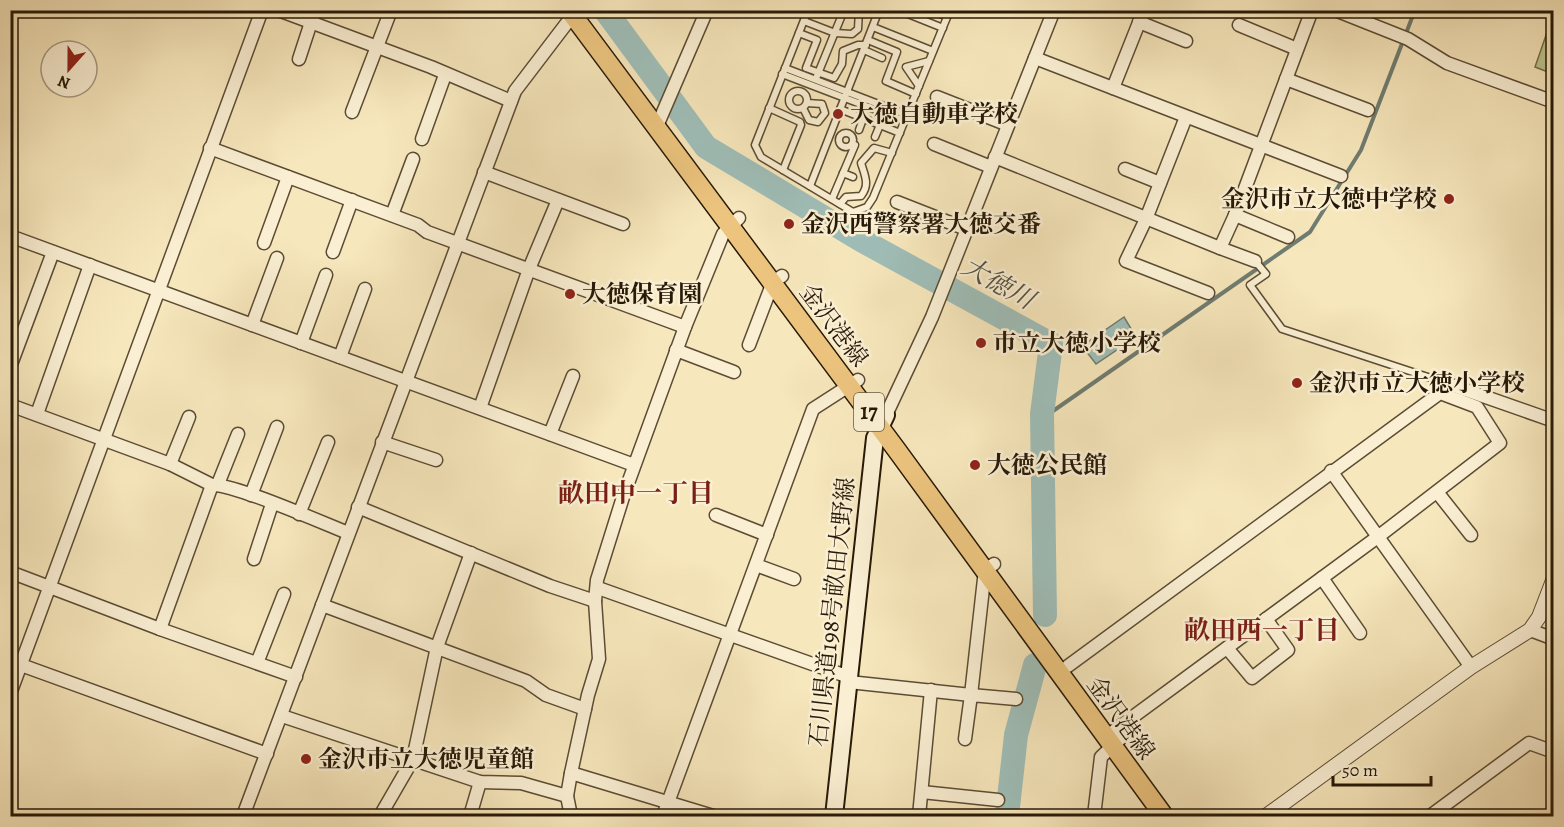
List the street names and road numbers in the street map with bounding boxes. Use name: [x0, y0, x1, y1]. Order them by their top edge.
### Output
street label: 金沢港線: [792, 277, 876, 373]
road number: 17: [854, 393, 884, 431]
street label: 石川県道198号畝田大野線: [802, 476, 862, 748]
street label: 金沢港線: [1080, 670, 1162, 766]

